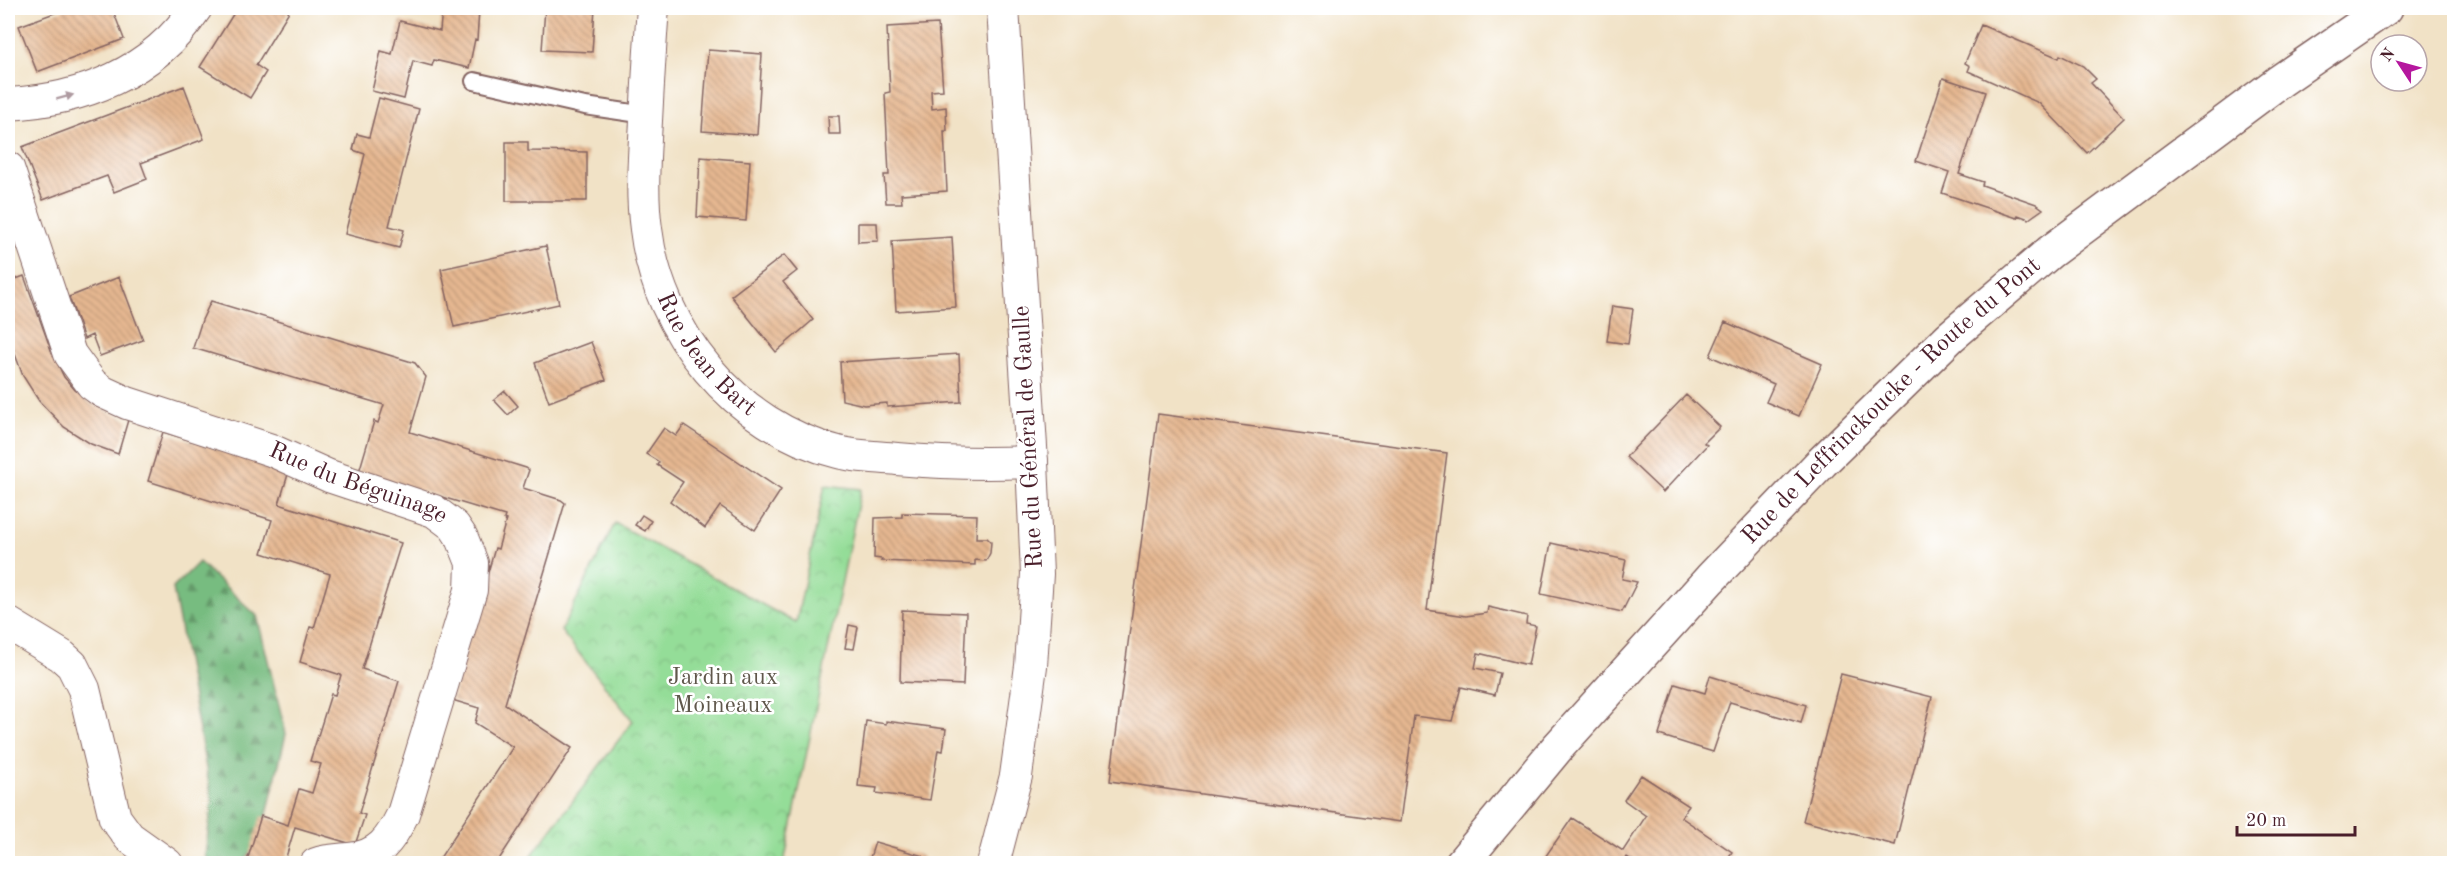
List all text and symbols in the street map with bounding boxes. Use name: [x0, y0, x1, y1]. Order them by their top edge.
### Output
north arrow: [2369, 33, 2429, 93]
text: N: [2378, 45, 2399, 65]
one-way arrow: [56, 92, 74, 101]
street label: Rue de Leffrinckoucke - Route du Pont: [1738, 253, 2045, 549]
street label: Rue Jean Bart: [652, 290, 760, 421]
street label: Rue du Général de Gaulle: [1010, 305, 1048, 569]
street label: Rue du Béguinage: [265, 439, 452, 529]
park label: Jardin aux Moineaux: [668, 666, 778, 718]
scale bar: [2237, 799, 2356, 837]
text: 20 m: [2246, 812, 2286, 830]

